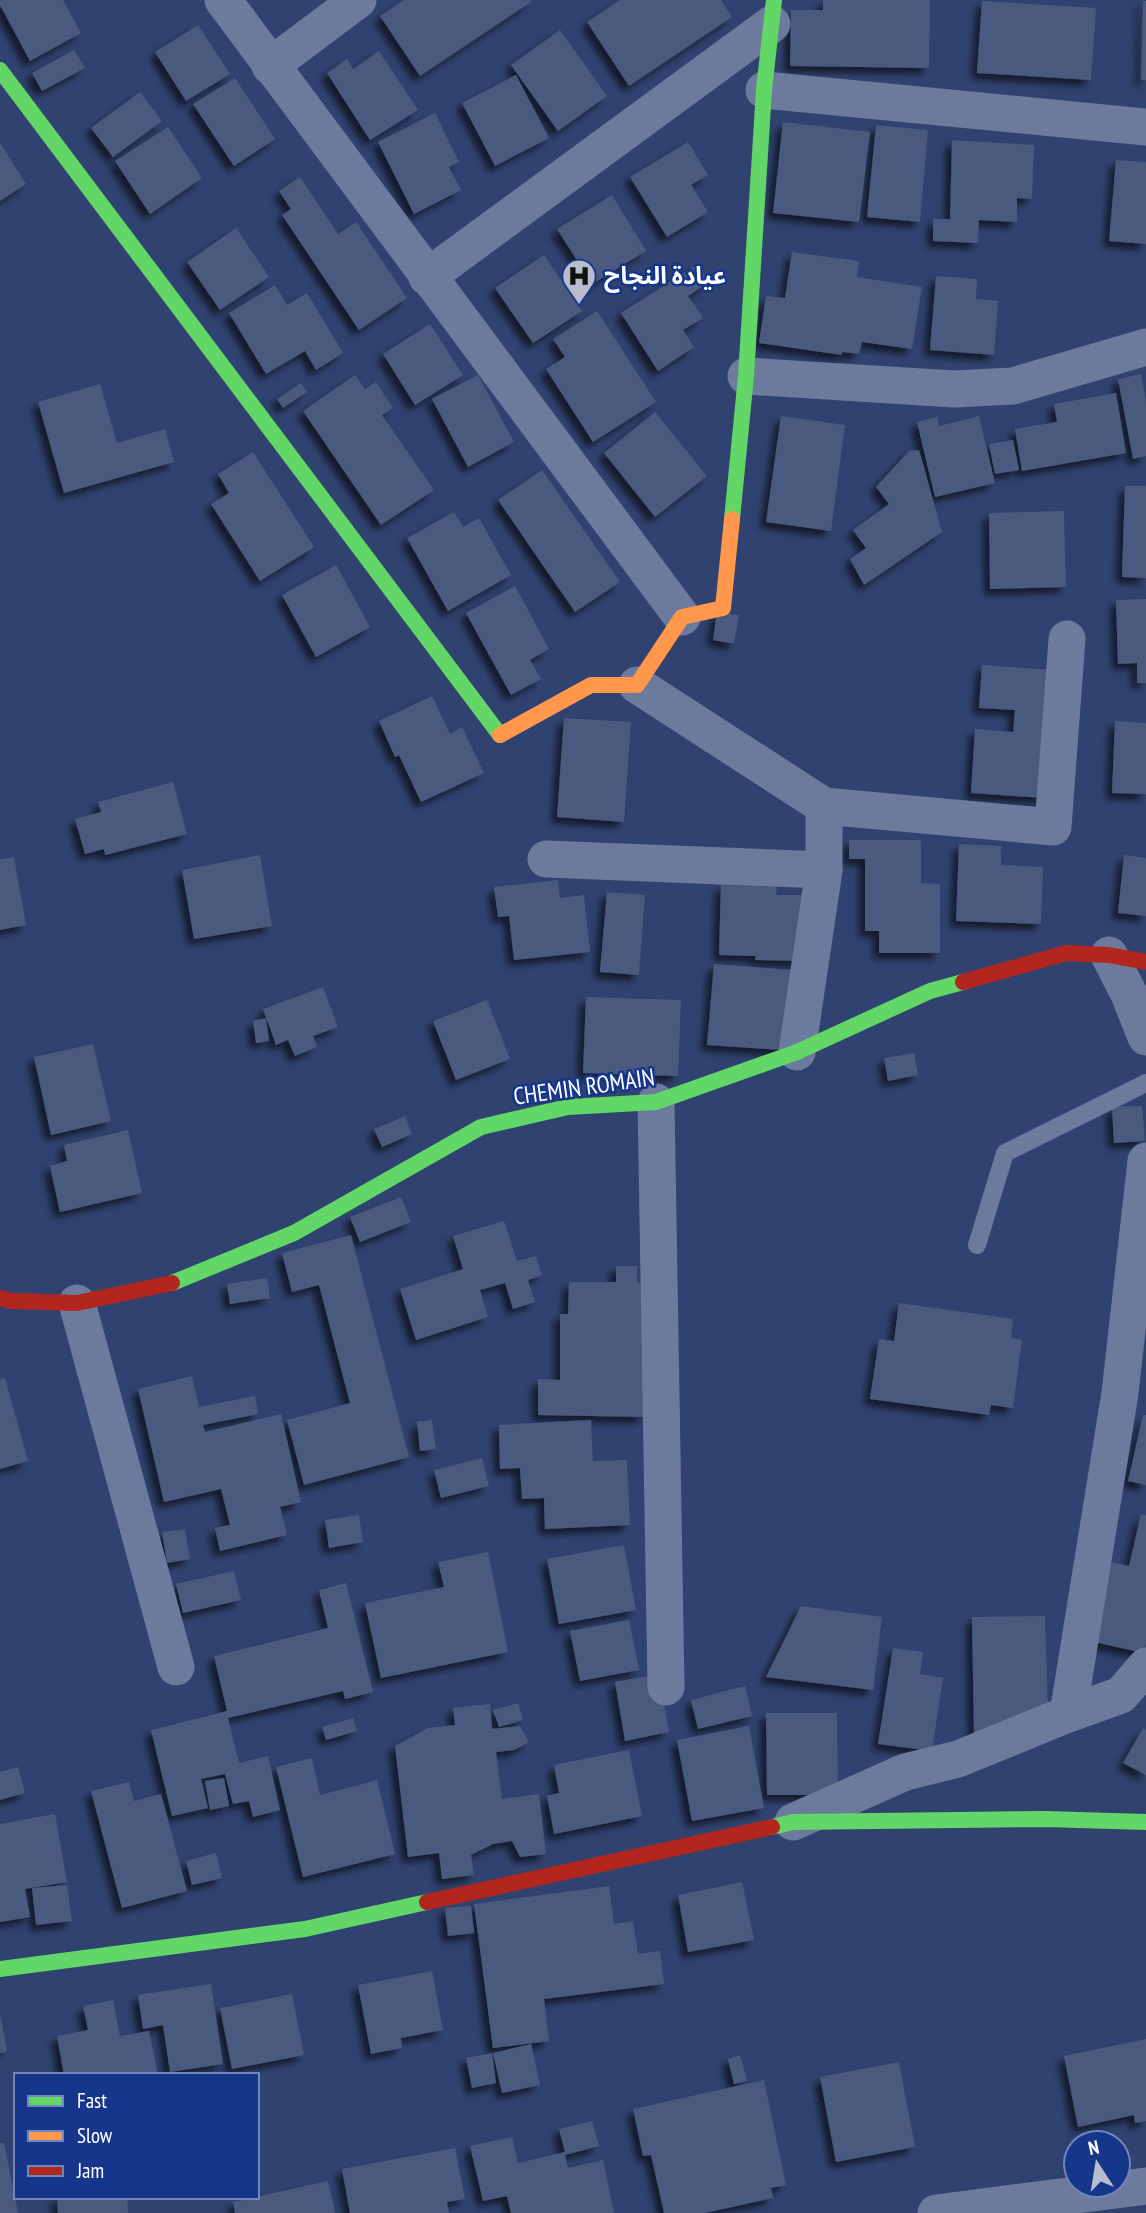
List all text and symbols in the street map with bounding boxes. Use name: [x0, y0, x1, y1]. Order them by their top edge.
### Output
hospital icon: عيادة النجاح: [560, 257, 598, 306]
place label: عيادة النجاح: [604, 260, 726, 293]
street label: CHEMIN ROMAIN: [511, 1061, 656, 1112]
legend: [14, 2073, 259, 2199]
text: Fast: [77, 2087, 107, 2114]
text: Slow: [77, 2122, 113, 2149]
north arrow: [1062, 2129, 1132, 2199]
text: N: [1086, 2135, 1101, 2160]
text: Jam: [76, 2157, 104, 2184]

